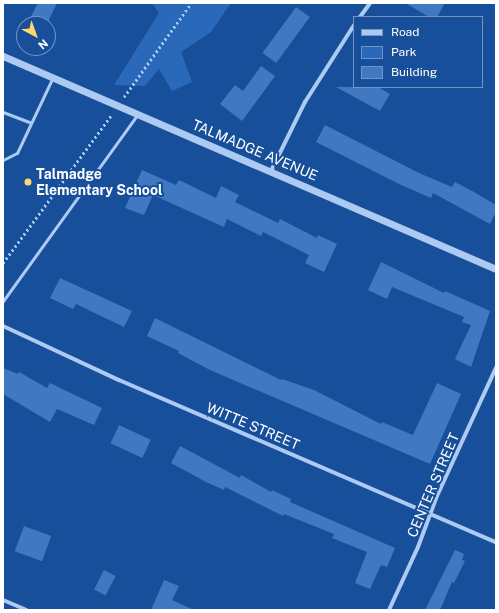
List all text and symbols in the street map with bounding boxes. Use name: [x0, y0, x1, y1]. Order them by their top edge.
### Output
north arrow: [16, 16, 56, 56]
legend: [353, 16, 483, 88]
text: Road: [391, 25, 419, 39]
text: N: [36, 37, 50, 52]
text: Park: [391, 45, 417, 59]
text: Building: [391, 65, 437, 79]
street label: TALMADGE AVENUE: [190, 116, 320, 184]
place label: Talmadge Elementary School: [36, 166, 163, 198]
marker: Talmadge Elementary School: [23, 177, 33, 187]
street label: WITTE STREET: [204, 399, 302, 453]
street label: CENTER STREET: [403, 430, 463, 540]

